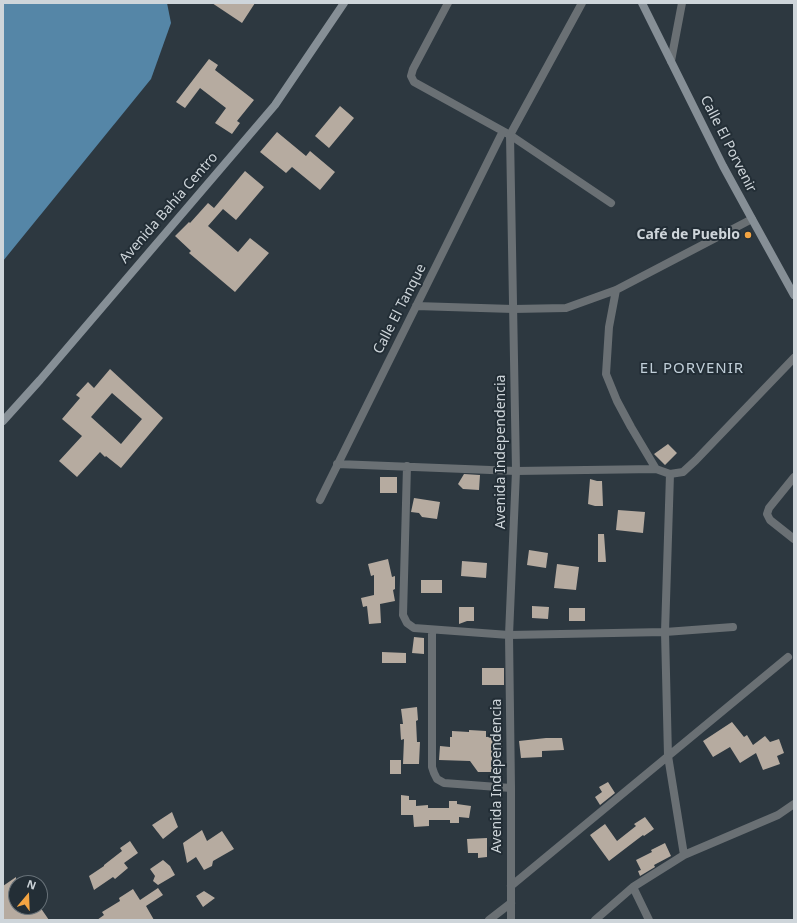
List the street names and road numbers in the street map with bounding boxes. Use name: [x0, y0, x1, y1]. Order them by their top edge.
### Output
street label: Calle El Porvenir: [696, 93, 760, 195]
street label: Avenida Bahía Centro: [116, 149, 222, 267]
street label: Calle El Tanque: [370, 261, 430, 357]
street label: Avenida Independencia: [493, 375, 509, 529]
street label: Avenida Independencia: [489, 699, 505, 853]

